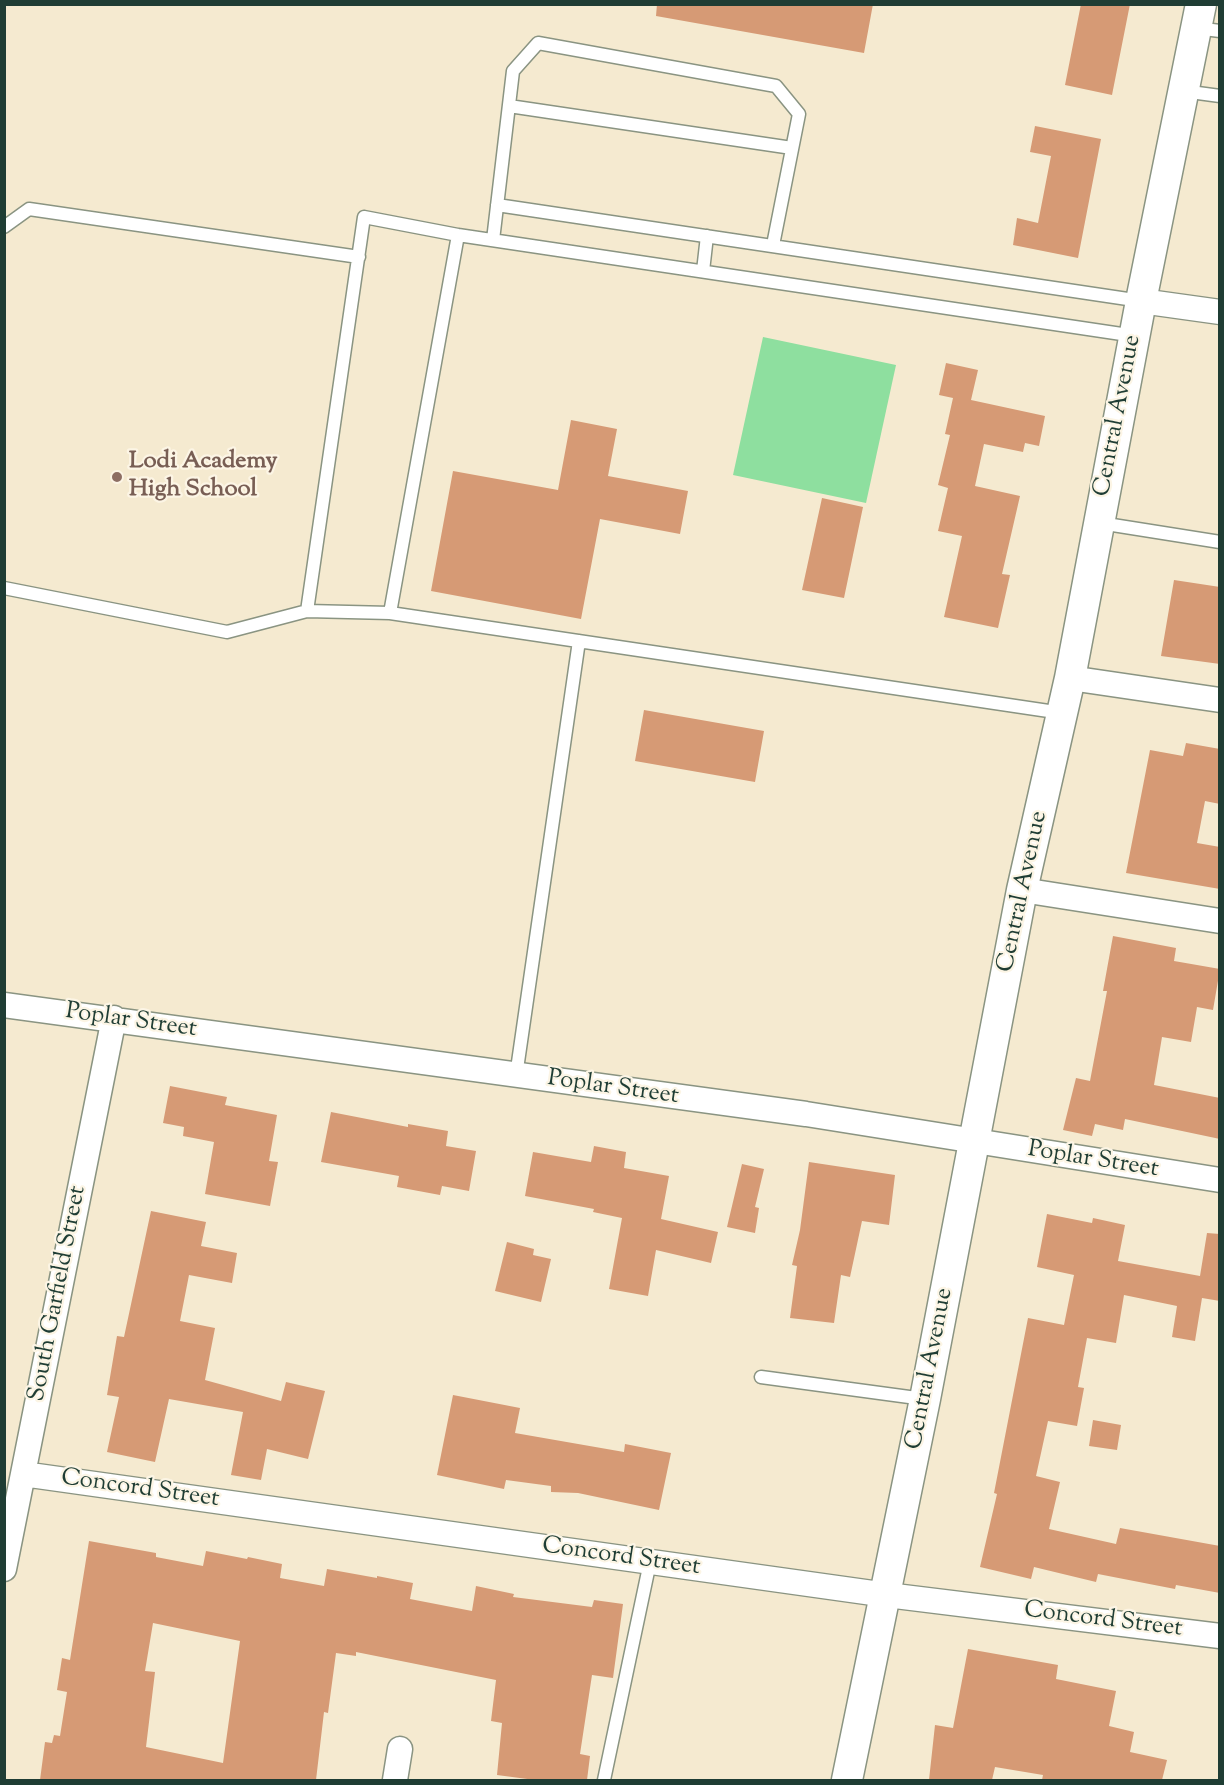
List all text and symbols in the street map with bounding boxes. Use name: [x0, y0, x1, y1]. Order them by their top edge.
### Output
street label: Central Avenue: [1089, 333, 1149, 499]
place label: Lodi Academy High School: [129, 449, 278, 505]
marker: Lodi Academy High School: [110, 470, 124, 484]
street label: Central Avenue: [993, 809, 1055, 975]
street label: Poplar Street: [64, 999, 198, 1045]
street label: Poplar Street: [546, 1066, 680, 1112]
street label: Poplar Street: [1026, 1136, 1160, 1186]
street label: South Garfield Street: [24, 1184, 94, 1404]
street label: Central Avenue: [901, 1286, 961, 1452]
street label: Concord Street: [59, 1465, 221, 1515]
street label: Concord Street: [540, 1533, 702, 1583]
street label: Concord Street: [1022, 1597, 1184, 1645]

